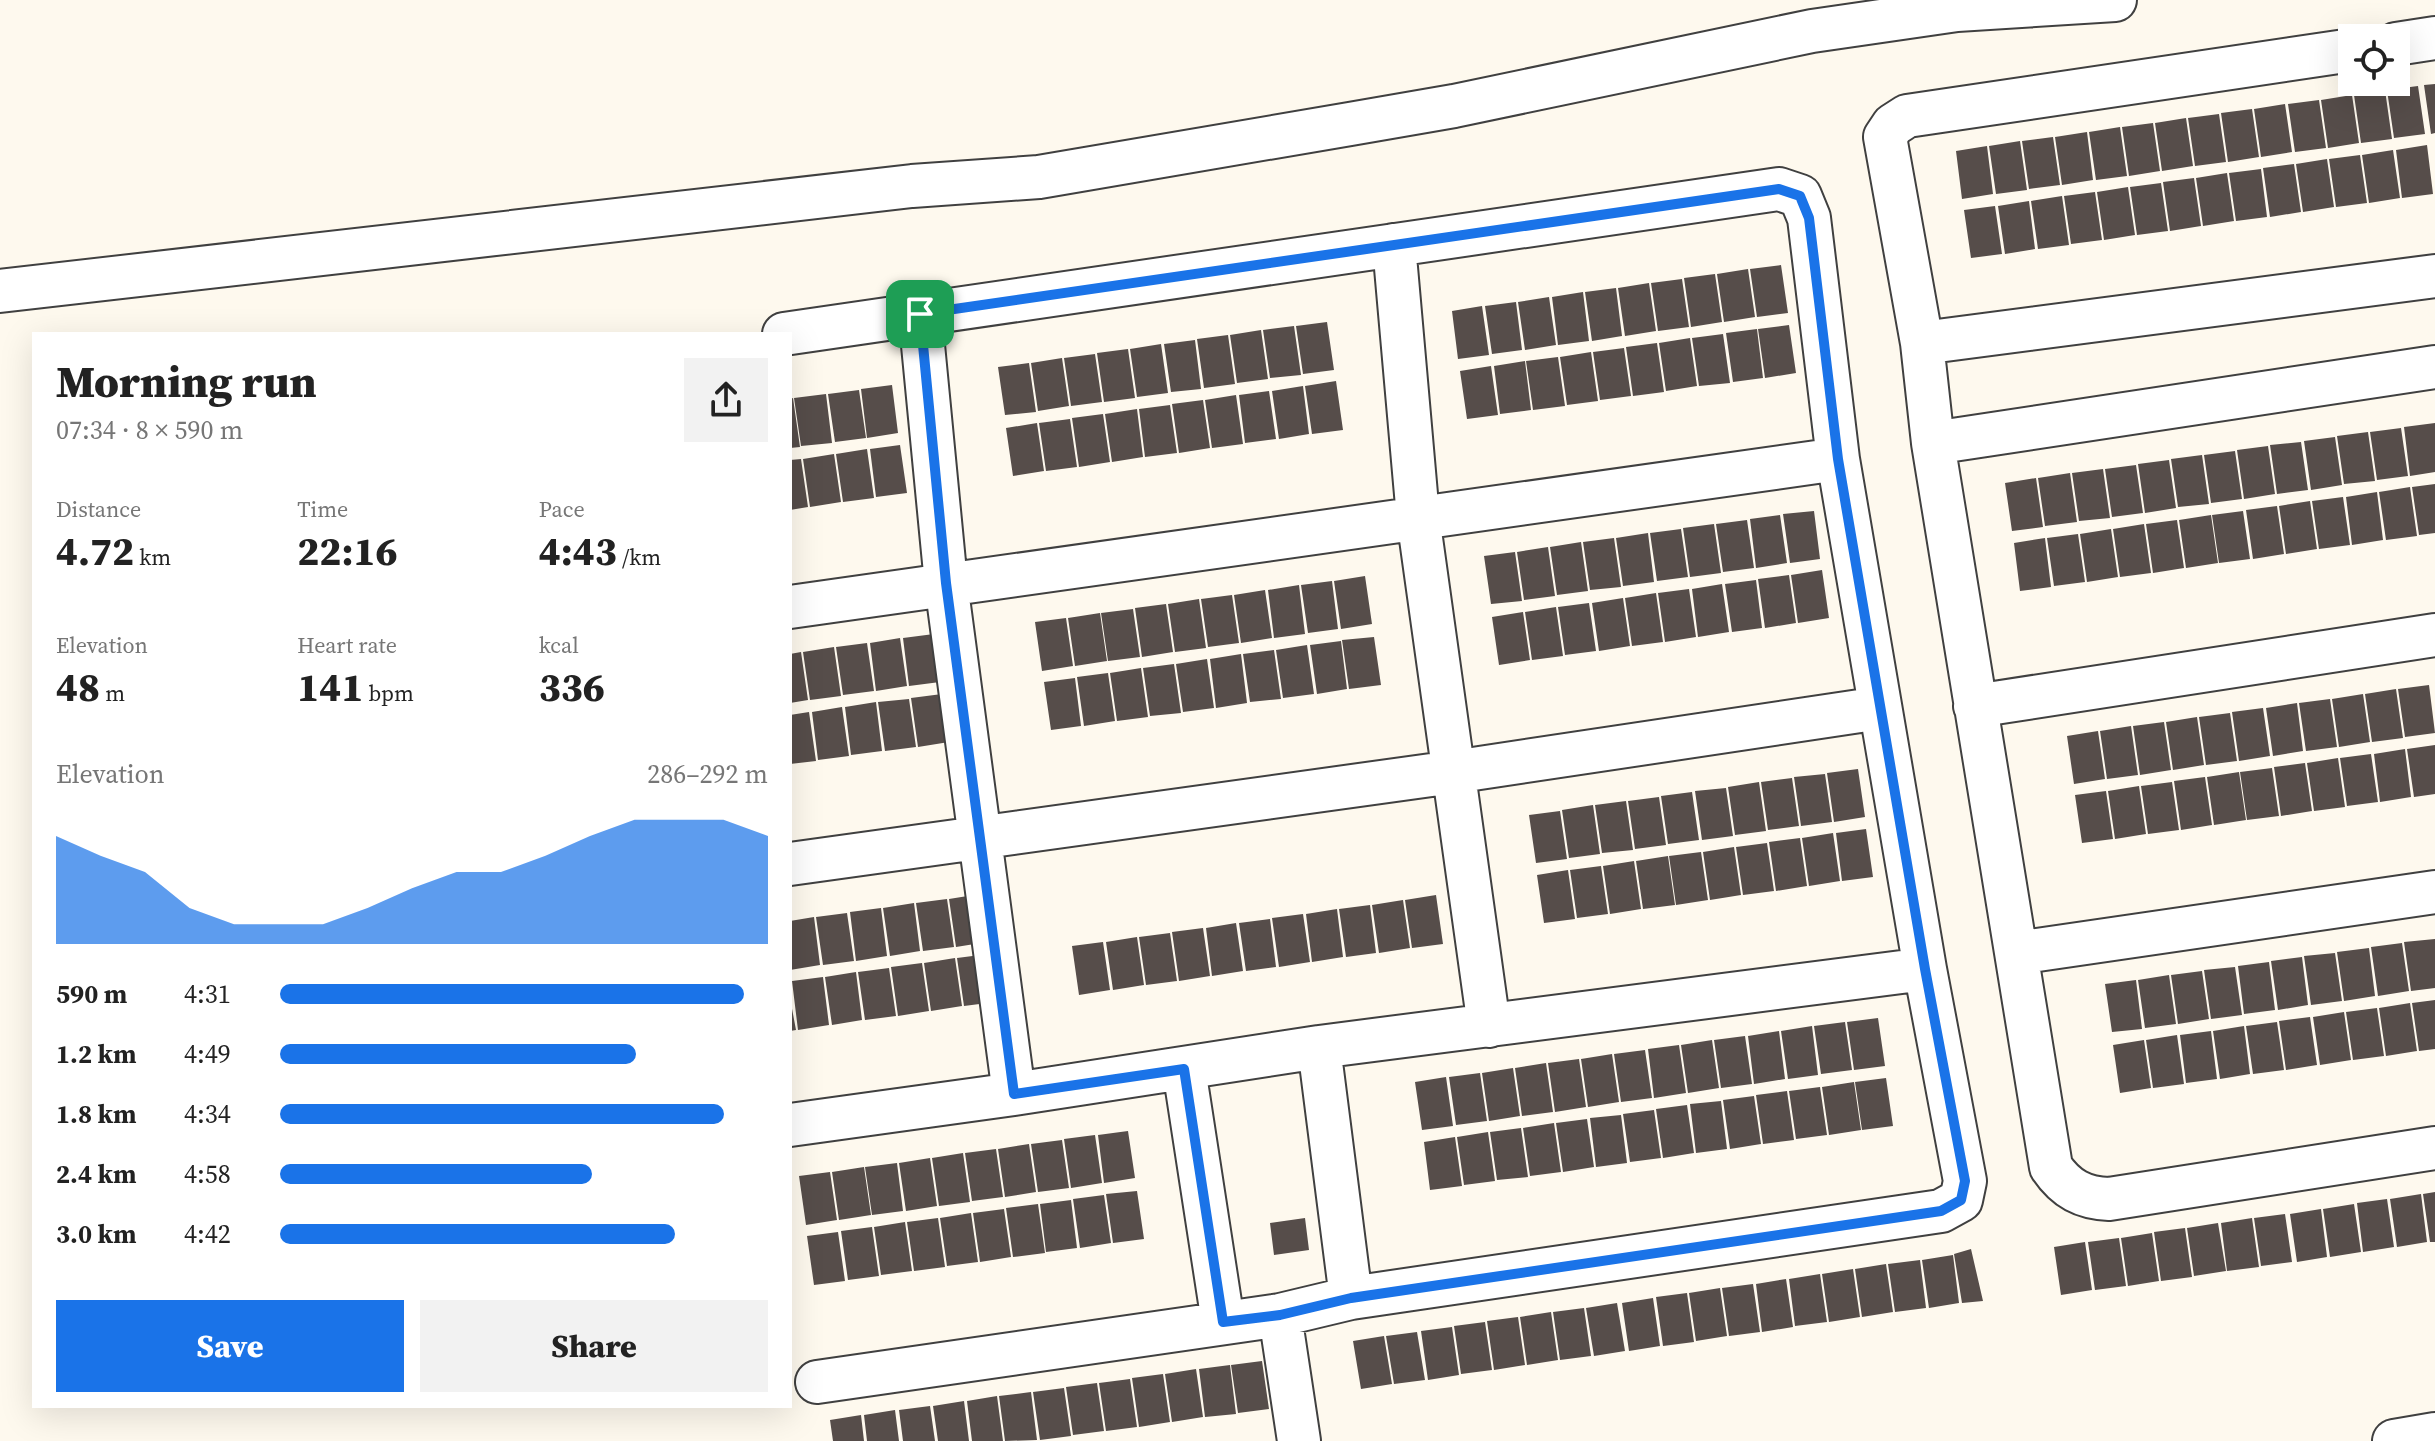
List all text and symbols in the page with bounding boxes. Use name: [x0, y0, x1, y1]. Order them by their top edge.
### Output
map controls: [2338, 24, 2410, 96]
button: locate: [2338, 24, 2410, 96]
pin: [886, 280, 954, 348]
icon: arrive: [898, 292, 942, 336]
text: Morning run: [56, 351, 317, 412]
button: share: [684, 358, 768, 442]
text: 07:34 · 8 × 590 m: [56, 412, 243, 448]
text: Distance: [56, 494, 141, 524]
text: Time: [297, 494, 348, 524]
text: Pace: [539, 494, 585, 524]
text: 4.72: [56, 524, 134, 578]
text: 22:16: [297, 524, 398, 578]
text: 4:43: [539, 524, 617, 578]
text: km: [134, 542, 171, 572]
text: /km: [617, 542, 661, 572]
text: Elevation: [56, 630, 148, 660]
text: Heart rate: [297, 630, 397, 660]
text: kcal: [539, 630, 579, 660]
text: 48: [56, 660, 100, 714]
text: 141: [297, 660, 363, 714]
text: 336: [539, 660, 605, 714]
text: m: [100, 678, 125, 708]
text: bpm: [363, 678, 414, 708]
text: Elevation: [56, 756, 165, 792]
text: 286–292 m: [647, 756, 768, 792]
text: 590 m: [56, 976, 127, 1012]
text: 4:31: [184, 976, 231, 1012]
text: 1.2 km: [56, 1036, 137, 1072]
text: 4:49: [184, 1036, 231, 1072]
text: 1.8 km: [56, 1096, 137, 1132]
text: 4:34: [184, 1096, 231, 1132]
text: 2.4 km: [56, 1156, 137, 1192]
text: 4:58: [184, 1156, 231, 1192]
text: 3.0 km: [56, 1216, 137, 1252]
text: 4:42: [184, 1216, 231, 1252]
button: Save: [56, 1300, 404, 1392]
button: Share: [420, 1300, 768, 1392]

